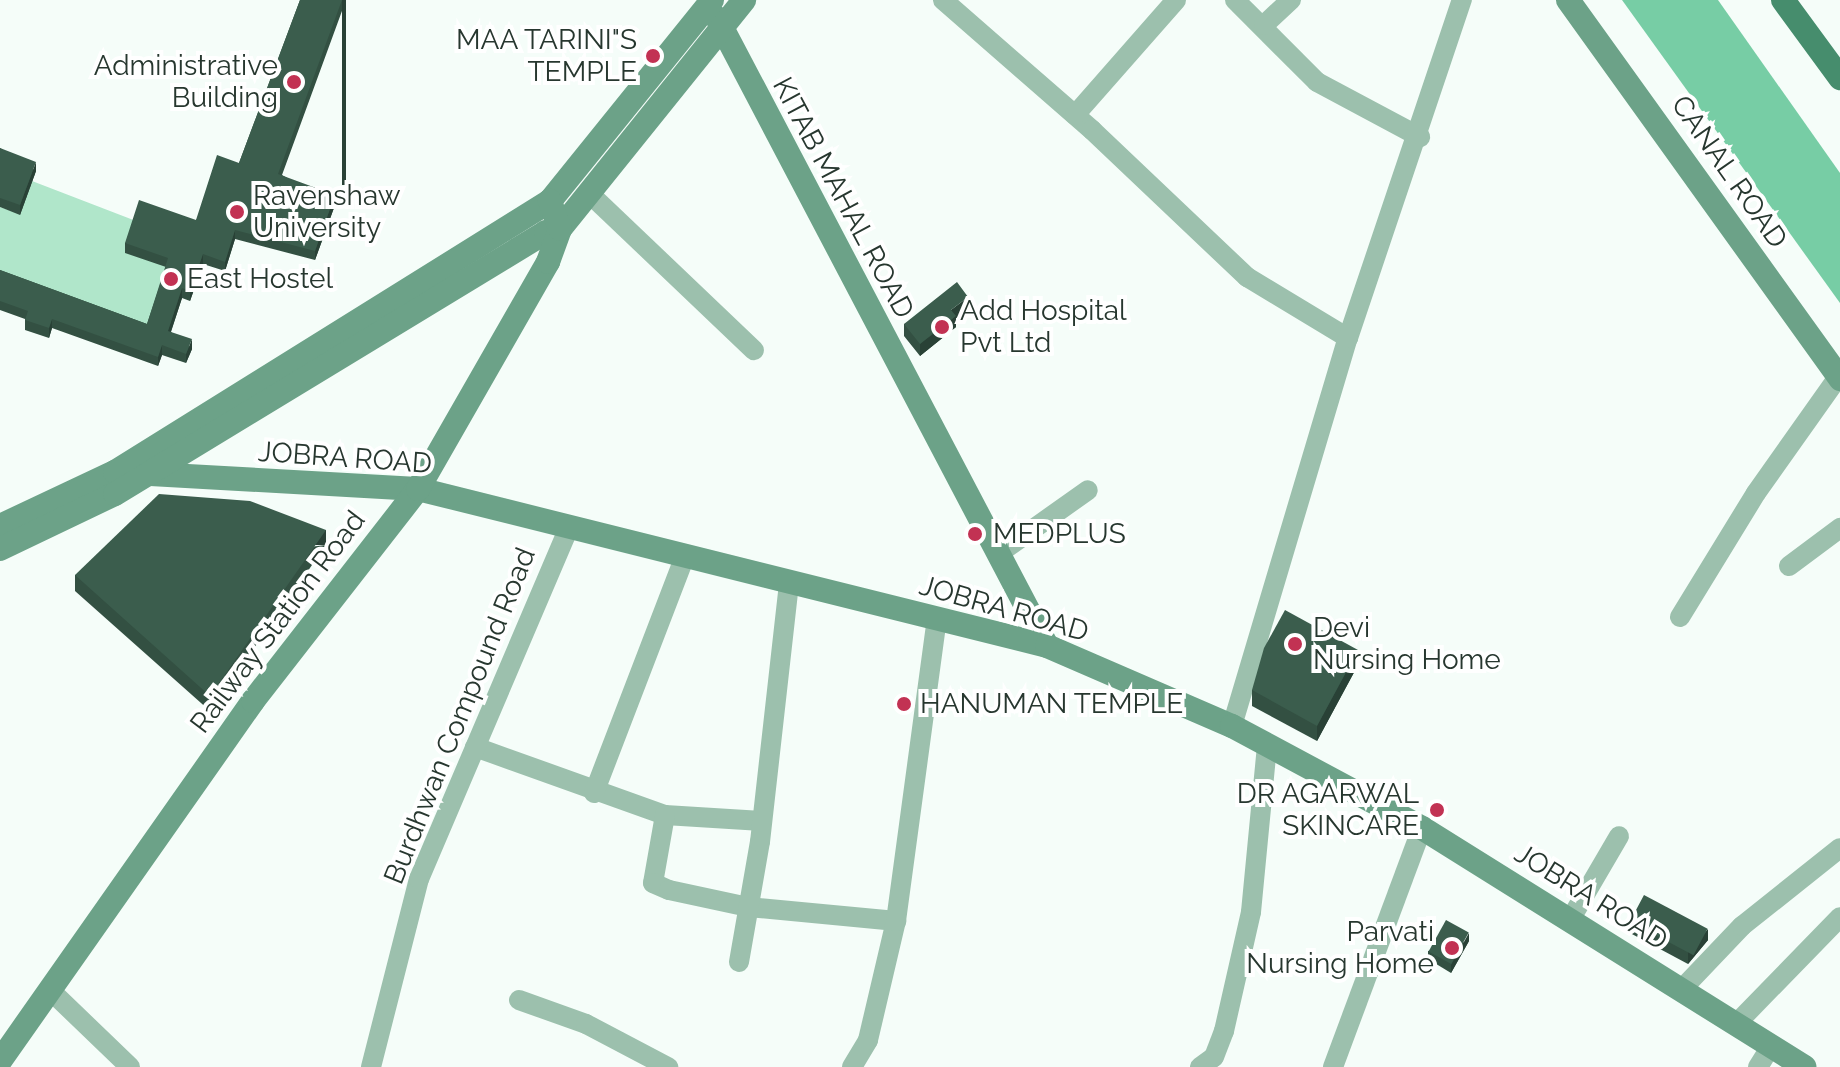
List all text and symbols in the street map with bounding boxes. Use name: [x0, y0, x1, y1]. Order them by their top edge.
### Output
place label: MAA TARINI"S TEMPLE: [454, 23, 637, 89]
marker: MAA TARINI"S TEMPLE: [644, 47, 662, 65]
place label: Administrative Building: [94, 49, 278, 115]
street label: KITAB MAHAL ROAD: [765, 71, 921, 325]
marker: Administrative Building: [285, 73, 303, 91]
street label: CANAL ROAD: [1664, 89, 1794, 255]
place label: Ravenshaw University: [253, 179, 400, 245]
marker: Ravenshaw University: [228, 203, 246, 221]
place label: East Hostel: [187, 262, 333, 296]
marker: East Hostel: [162, 270, 180, 288]
place label: Add Hospital Pvt Ltd: [960, 294, 1127, 360]
marker: Add Hospital Pvt Ltd: [931, 316, 953, 338]
street label: JOBRA ROAD: [257, 435, 433, 481]
street label: Railway Station Road: [183, 504, 373, 740]
place label: MEDPLUS: [993, 517, 1126, 551]
marker: MEDPLUS: [964, 523, 986, 545]
street label: Burdhwan Compound Road: [377, 543, 543, 889]
street label: JOBRA ROAD: [915, 569, 1093, 649]
place label: Devi Nursing Home: [1313, 611, 1501, 677]
marker: Devi Nursing Home: [1284, 633, 1306, 655]
place label: HANUMAN TEMPLE: [920, 687, 1184, 721]
marker: HANUMAN TEMPLE: [895, 695, 913, 713]
place label: DR AGARWAL SKINCARE: [1236, 777, 1419, 843]
marker: DR AGARWAL SKINCARE: [1426, 799, 1448, 821]
street label: JOBRA ROAD: [1508, 836, 1674, 958]
place label: Parvati Nursing Home: [1246, 915, 1434, 981]
marker: Parvati Nursing Home: [1441, 937, 1463, 959]

